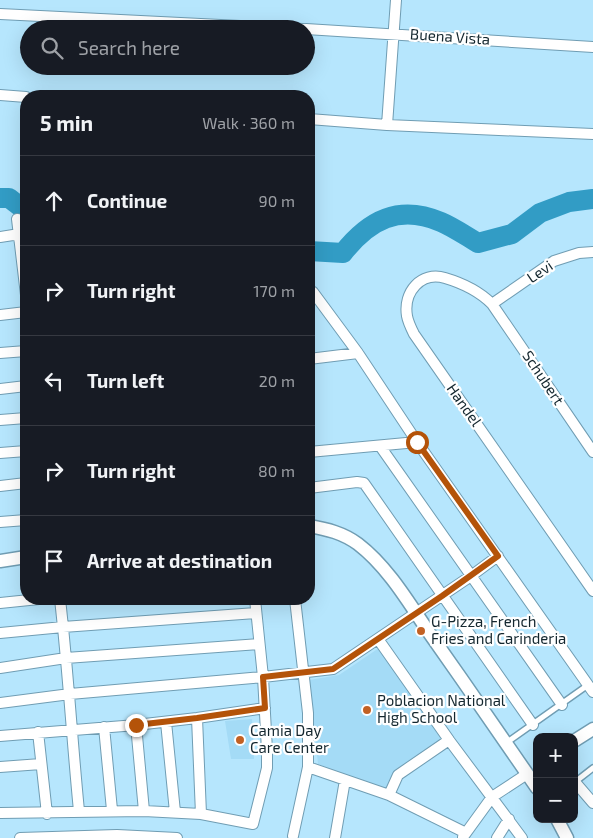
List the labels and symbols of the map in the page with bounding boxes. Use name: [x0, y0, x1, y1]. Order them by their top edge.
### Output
street label: Buena Vista: [409, 24, 491, 48]
street label: Levi: [523, 256, 556, 286]
street label: Schubert: [519, 347, 569, 408]
street label: Handel: [444, 380, 486, 430]
route start: [406, 431, 429, 454]
place label: G-Pizza, French Fries and Carinderia: [431, 612, 566, 647]
marker: G-Pizza, French Fries and Carinderia: [415, 625, 427, 637]
place label: Poblacion National High School: [377, 691, 506, 726]
marker: Poblacion National High School: [361, 704, 373, 716]
route end: [125, 714, 148, 737]
place label: Camia Day Care Center: [250, 721, 329, 756]
marker: Camia Day Care Center: [234, 734, 246, 746]

